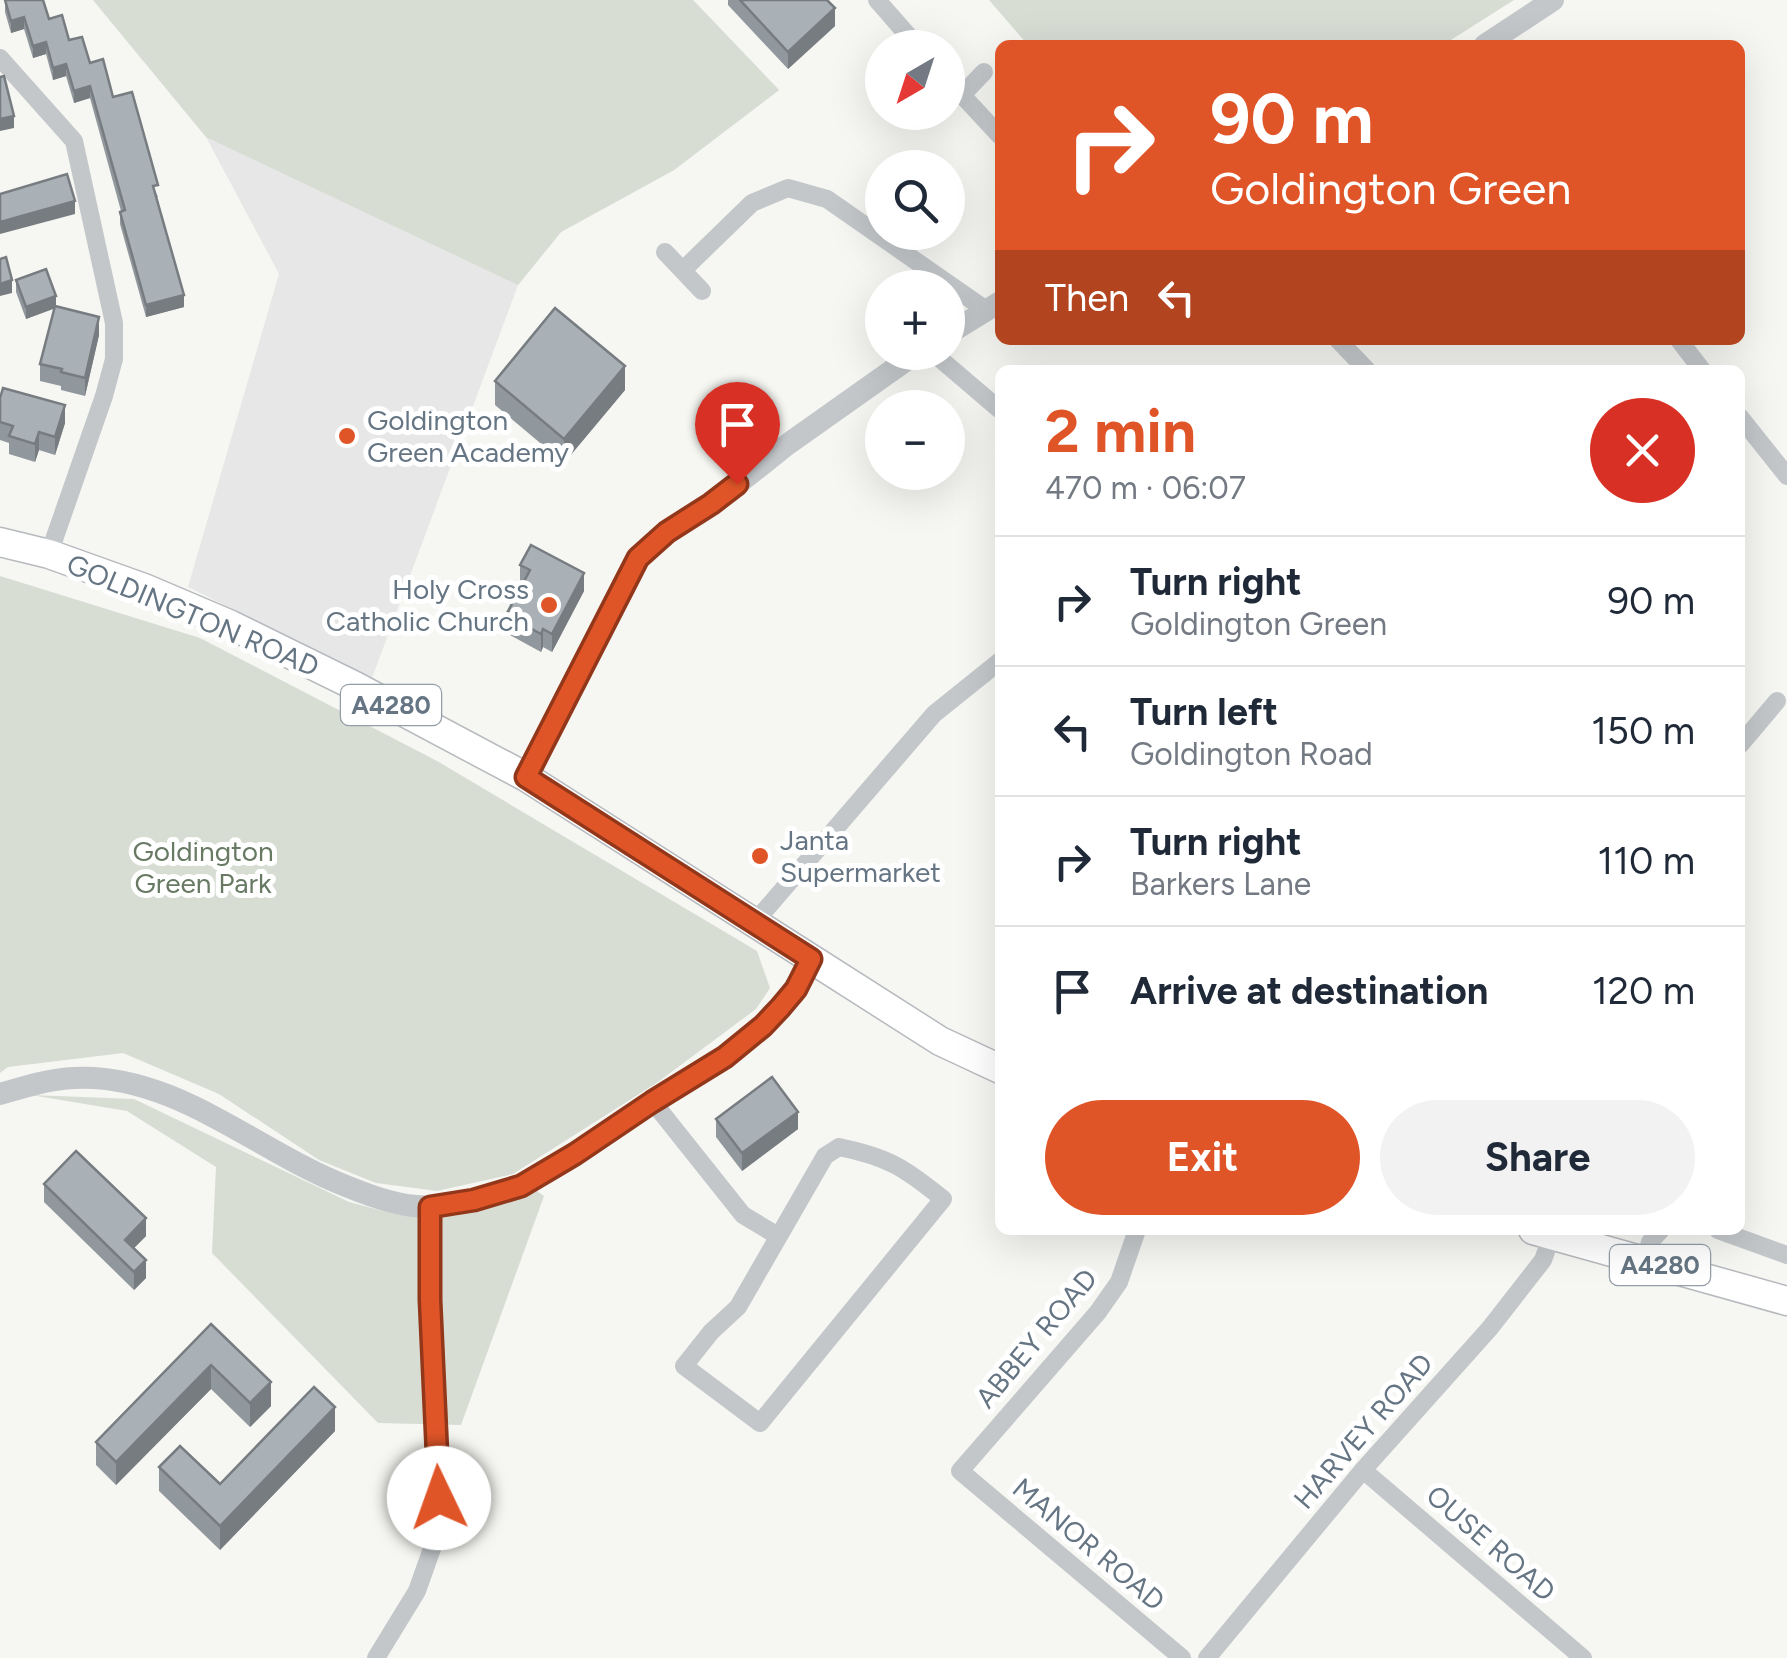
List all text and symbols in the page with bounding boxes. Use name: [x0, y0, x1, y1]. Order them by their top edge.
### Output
north arrow: [865, 30, 965, 130]
map controls: [865, 30, 965, 490]
text: 90 m: [1210, 76, 1374, 161]
icon: right: [1045, 80, 1175, 210]
button: search: [865, 150, 965, 250]
text: Goldington Green: [1210, 161, 1571, 215]
button: +: [865, 270, 965, 370]
icon: left: [1149, 270, 1204, 325]
text: Then: [1045, 275, 1129, 321]
pin: [695, 382, 780, 485]
button: −: [865, 390, 965, 490]
text: 2 min: [1045, 395, 1196, 467]
icon: arrive: [710, 397, 765, 452]
button: close: [1590, 398, 1695, 503]
place label: Goldington Green Academy: [367, 403, 569, 469]
marker: Goldington Green Academy: [336, 425, 358, 447]
text: 470 m · 06:07: [1045, 469, 1246, 507]
street label: GOLDINGTON ROAD: [62, 546, 324, 684]
text: Turn right: [1130, 559, 1302, 605]
place label: Holy Cross Catholic Church: [326, 572, 529, 638]
icon: right: [1045, 574, 1100, 629]
text: 90 m: [1607, 578, 1695, 624]
marker: Holy Cross Catholic Church: [538, 594, 560, 616]
text: Goldington Green: [1130, 605, 1387, 643]
road number: A4280: [341, 685, 441, 725]
text: Turn left: [1130, 689, 1278, 735]
icon: left: [1045, 704, 1100, 759]
text: 150 m: [1591, 708, 1695, 754]
text: Goldington Road: [1130, 735, 1373, 773]
text: Turn right: [1130, 819, 1302, 865]
place label: Janta Supermarket: [780, 823, 941, 889]
park label: Goldington Green Park: [132, 834, 274, 900]
icon: right: [1045, 834, 1100, 889]
text: 110 m: [1598, 838, 1695, 884]
marker: Janta Supermarket: [749, 845, 771, 867]
text: Barkers Lane: [1130, 865, 1311, 903]
icon: arrive: [1045, 964, 1100, 1019]
text: Arrive at destination: [1130, 968, 1488, 1014]
text: 120 m: [1592, 968, 1695, 1014]
button: Exit: [1045, 1100, 1360, 1215]
button: Share: [1380, 1100, 1695, 1215]
road number: A4280: [1610, 1245, 1710, 1285]
street label: ABBEY ROAD: [968, 1262, 1104, 1414]
street label: HARVEY ROAD: [1286, 1346, 1440, 1516]
position arrow: [387, 1446, 491, 1550]
street label: MANOR ROAD: [1006, 1471, 1172, 1617]
street label: OUSE ROAD: [1420, 1478, 1562, 1608]

